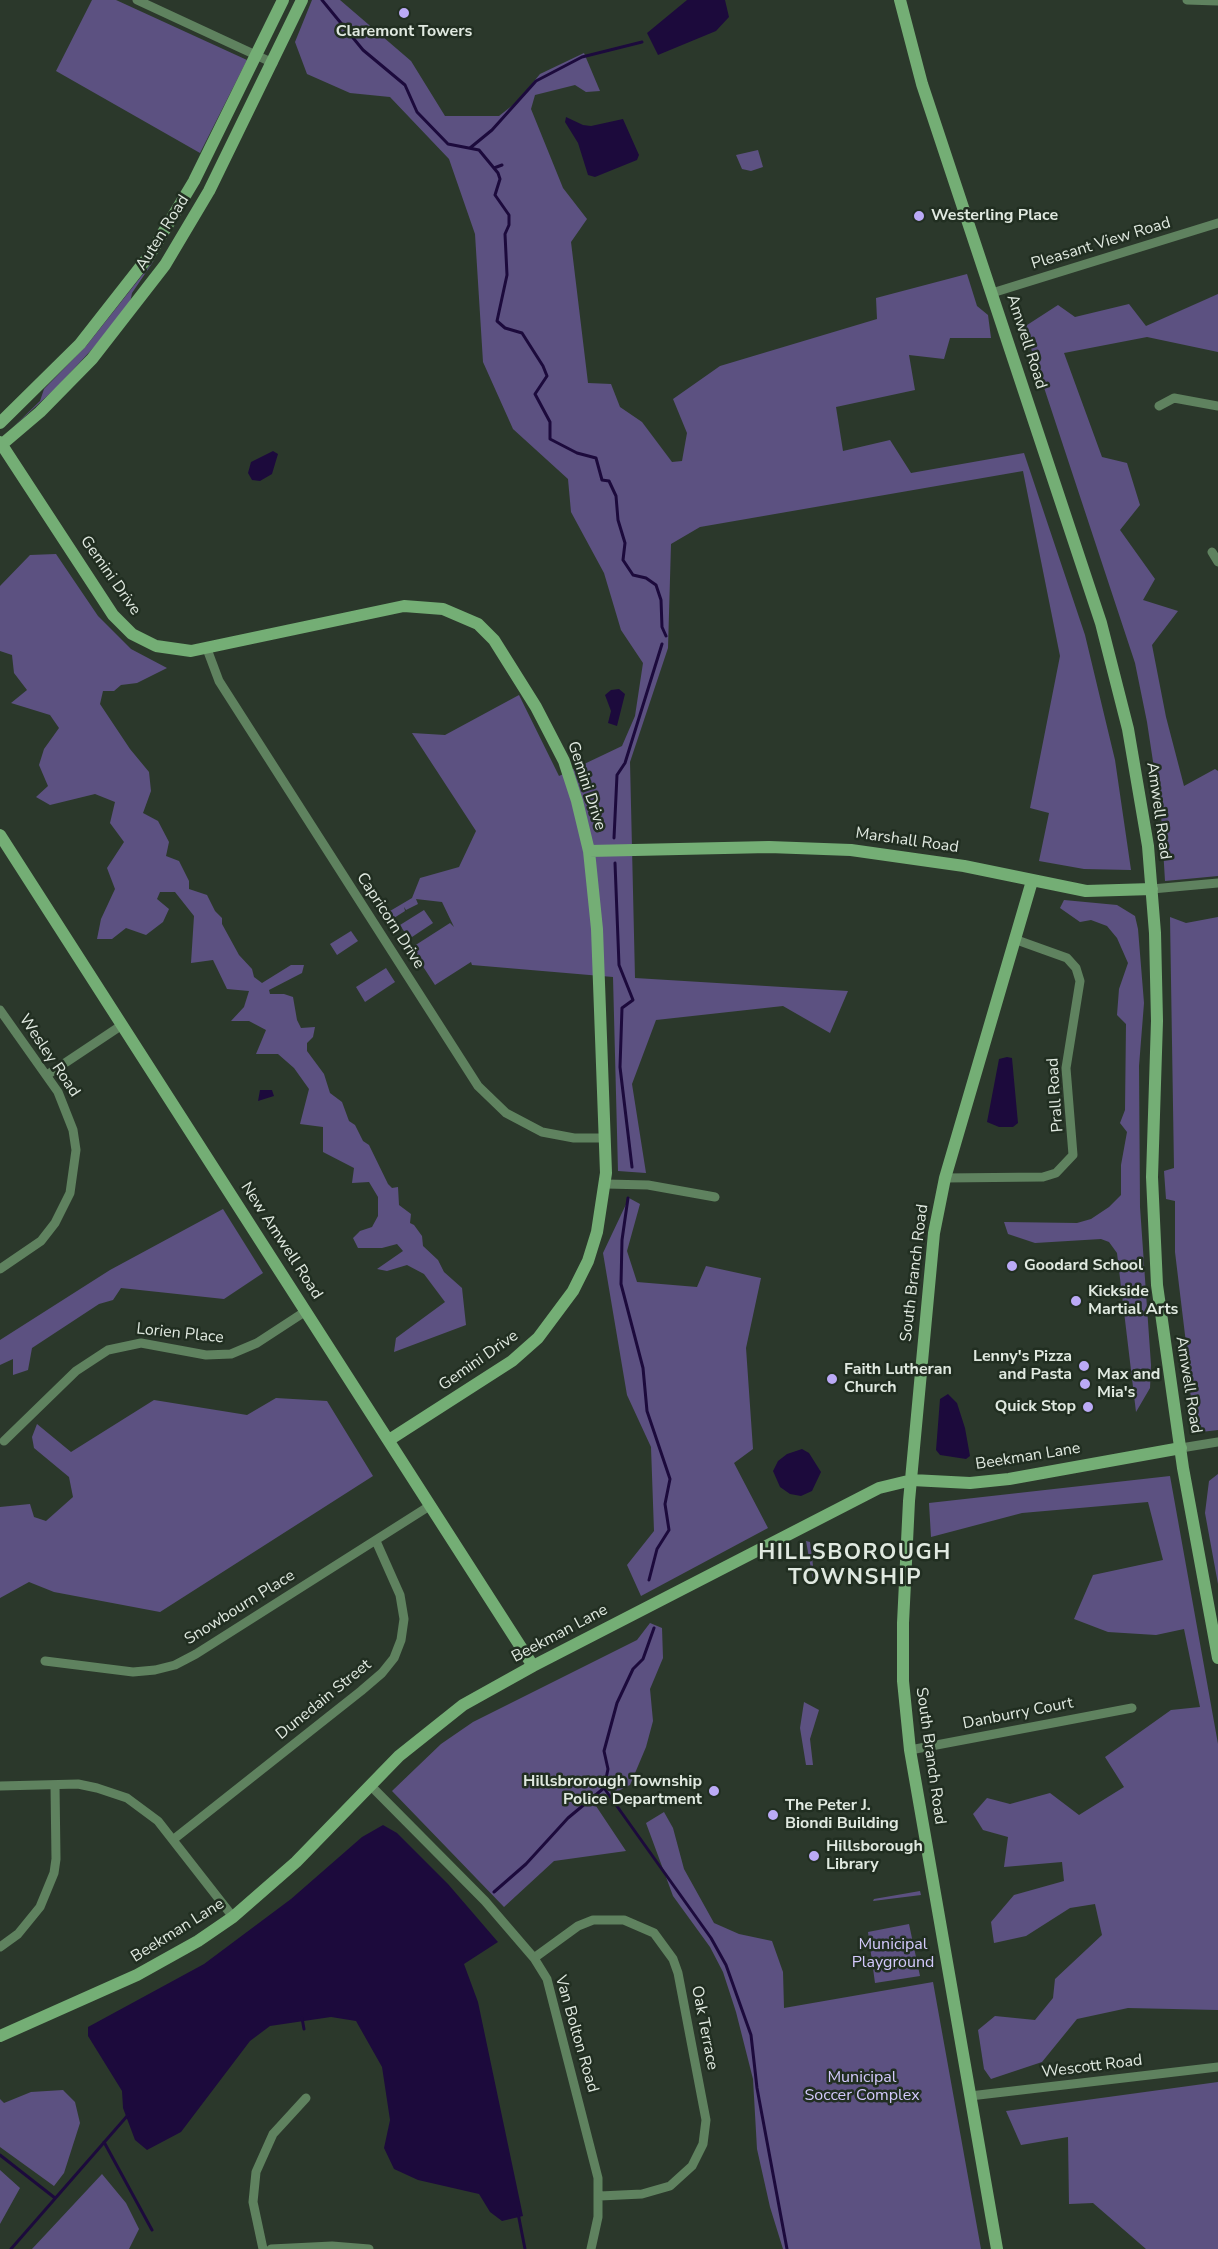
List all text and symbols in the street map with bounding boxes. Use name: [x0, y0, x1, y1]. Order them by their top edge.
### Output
marker: Claremont Towers: [397, 6, 411, 20]
place label: Claremont Towers: [336, 22, 472, 42]
street label: Auten Road: [132, 192, 194, 274]
place label: Westerling Place: [931, 206, 1058, 226]
marker: Westerling Place: [912, 209, 926, 223]
street label: Pleasant View Road: [1029, 214, 1173, 274]
street label: Amwell Road: [1002, 292, 1050, 392]
street label: Gemini Drive: [76, 533, 144, 619]
street label: Gemini Drive: [563, 739, 609, 833]
street label: Amwell Road: [1142, 761, 1174, 861]
street label: Marshall Road: [854, 824, 960, 858]
street label: Capricorn Drive: [352, 869, 428, 973]
street label: Wesley Road: [14, 1011, 84, 1101]
street label: Prall Road: [1044, 1057, 1068, 1133]
street label: New Amwell Road: [236, 1179, 326, 1303]
street label: South Branch Road: [897, 1203, 933, 1343]
place label: Goodard School: [1024, 1256, 1143, 1276]
marker: Goodard School: [1005, 1259, 1019, 1273]
place label: Kickside Martial Arts: [1088, 1282, 1178, 1320]
marker: Kickside Martial Arts: [1069, 1294, 1083, 1308]
street label: Lorien Place: [135, 1320, 225, 1348]
street label: Gemini Drive: [436, 1327, 522, 1395]
street label: Amwell Road: [1171, 1335, 1205, 1435]
place label: Lenny's Pizza and Pasta: [973, 1347, 1072, 1385]
marker: Lenny's Pizza and Pasta: [1077, 1359, 1091, 1373]
place label: Faith Lutheran Church: [844, 1360, 952, 1398]
place label: Max and Mia's: [1097, 1365, 1160, 1403]
marker: Faith Lutheran Church: [825, 1372, 839, 1386]
marker: Max and Mia's: [1078, 1377, 1092, 1391]
place label: Quick Stop: [995, 1397, 1076, 1417]
marker: Quick Stop: [1081, 1400, 1095, 1414]
street label: Beekman Lane: [974, 1439, 1082, 1475]
district label: HILLSBOROUGH TOWNSHIP: [758, 1541, 952, 1592]
street label: Snowbourn Place: [181, 1566, 299, 1650]
street label: Beekman Lane: [509, 1601, 611, 1667]
street label: Dunedain Street: [273, 1656, 375, 1744]
street label: South Branch Road: [911, 1686, 949, 1826]
street label: Danburry Court: [961, 1694, 1075, 1734]
place label: Hillsbrorough Township Police Department: [523, 1772, 702, 1810]
marker: Hillsbrorough Township Police Department: [707, 1784, 721, 1798]
place label: The Peter J. Biondi Building: [785, 1796, 899, 1834]
marker: The Peter J. Biondi Building: [766, 1808, 780, 1822]
place label: Hillsborough Library: [826, 1837, 923, 1875]
marker: Hillsborough Library: [807, 1849, 821, 1863]
street label: Beekman Lane: [128, 1895, 228, 1967]
park label: Municipal Playground: [852, 1935, 934, 1973]
street label: Van Bolton Road: [550, 1973, 602, 2095]
street label: Oak Terrace: [686, 1984, 722, 2072]
street label: Wescott Road: [1041, 2051, 1143, 2083]
park label: Municipal Soccer Complex: [804, 2068, 920, 2106]

